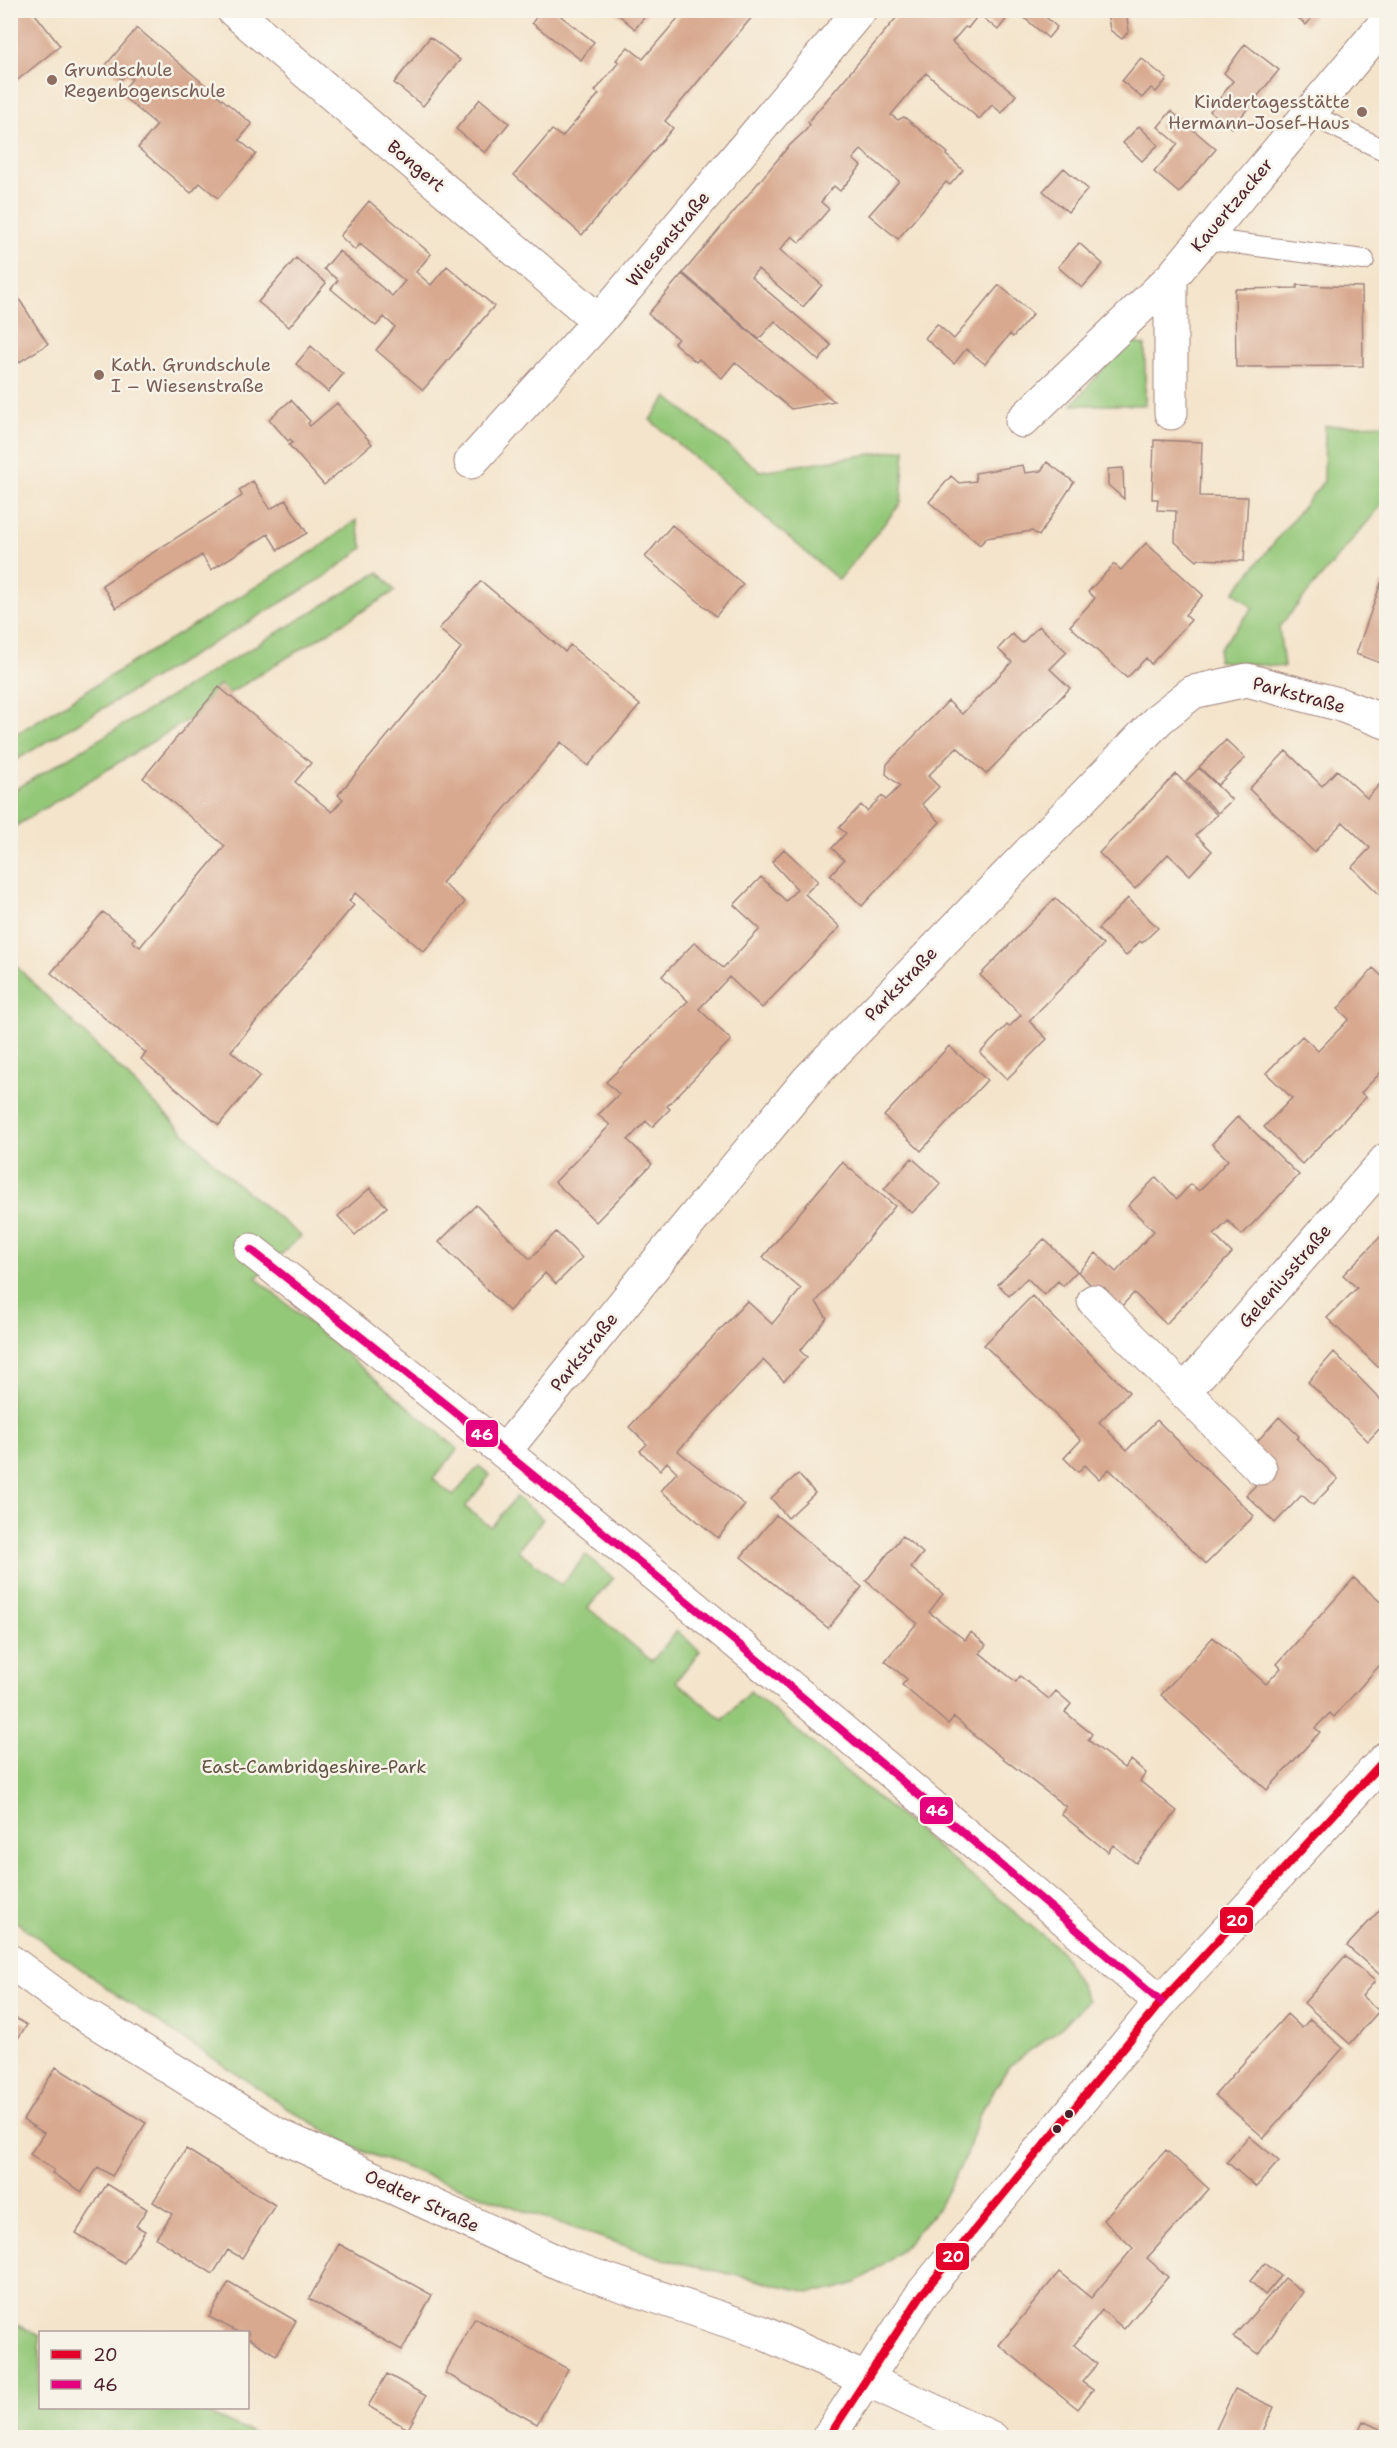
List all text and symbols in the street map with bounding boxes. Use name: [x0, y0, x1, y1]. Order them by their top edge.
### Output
place label: Grundschule Regenbogenschule: [64, 58, 226, 103]
marker: Grundschule Regenbogenschule: [45, 73, 59, 87]
place label: Kindertagesstätte Hermann-Josef-Haus: [1168, 90, 1350, 135]
marker: Kindertagesstätte Hermann-Josef-Haus: [1355, 105, 1369, 119]
street label: Bongert: [382, 135, 450, 197]
street label: Kauertzacker: [1185, 153, 1279, 257]
street label: Wiesenstraße: [621, 186, 715, 292]
place label: Kath. Grundschule I – Wiesenstraße: [111, 353, 271, 398]
marker: Kath. Grundschule I – Wiesenstraße: [92, 368, 106, 382]
street label: Parkstraße: [1250, 671, 1348, 719]
street label: Parkstraße: [859, 941, 943, 1027]
street label: Geleniusstraße: [1233, 1219, 1337, 1333]
street label: Parkstraße: [545, 1308, 623, 1396]
line badge: 46: [465, 1419, 499, 1448]
text: 46: [471, 1424, 493, 1445]
park label: East-Cambridgeshire-Park: [201, 1755, 427, 1779]
line badge: 46: [919, 1796, 954, 1825]
text: 46: [926, 1800, 948, 1821]
line badge: 20: [1219, 1906, 1254, 1934]
text: 20: [1226, 1910, 1248, 1931]
unlabelled marker: [1063, 2108, 1075, 2120]
unlabelled marker: [1051, 2123, 1063, 2135]
street label: Oedter Straße: [361, 2164, 483, 2238]
line badge: 20: [935, 2242, 970, 2271]
text: 20: [942, 2246, 964, 2267]
legend: [39, 2331, 249, 2409]
text: 20: [93, 2343, 118, 2367]
text: 46: [93, 2373, 118, 2397]

